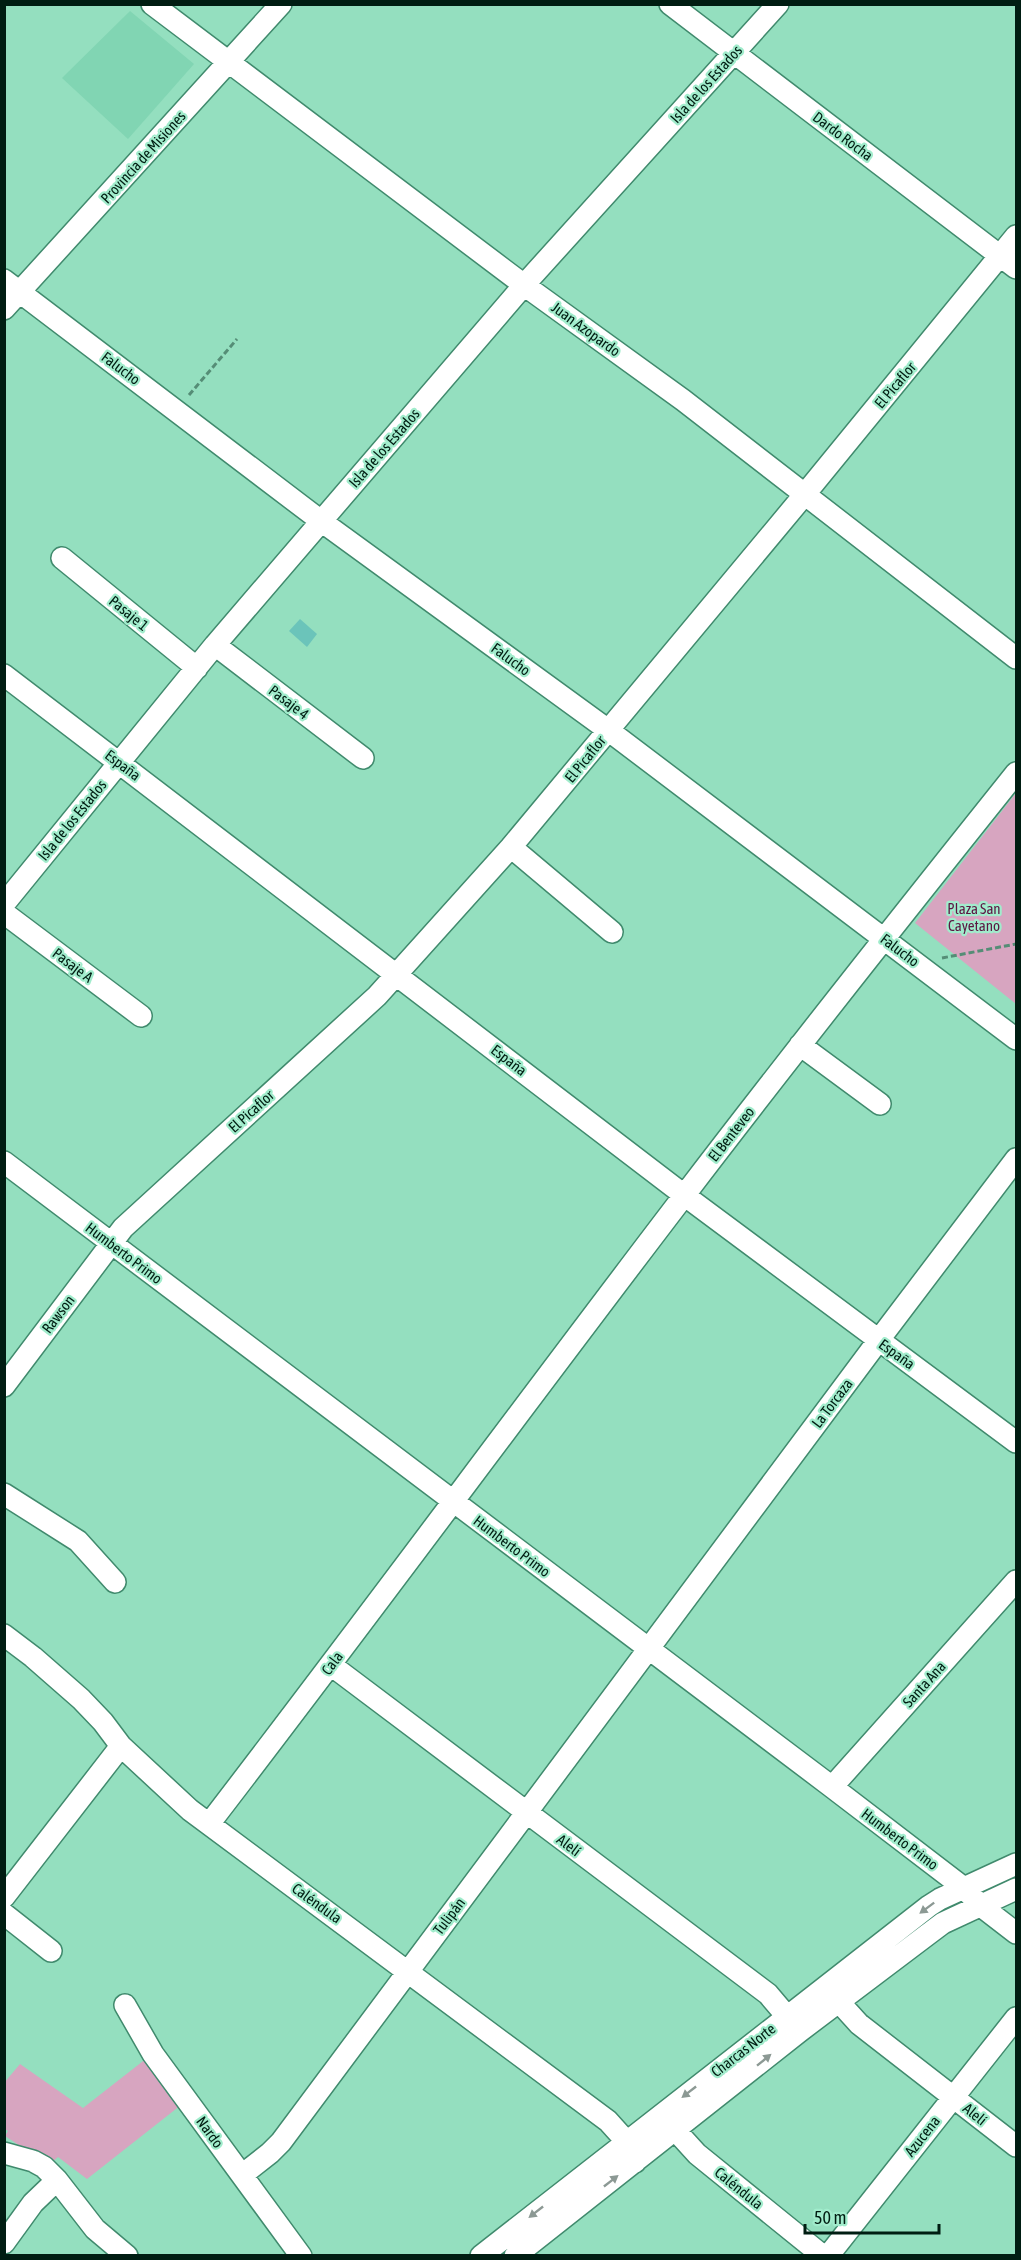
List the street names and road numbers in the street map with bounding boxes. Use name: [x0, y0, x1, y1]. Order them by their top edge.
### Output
street label: Isla de los Estados: [667, 42, 745, 126]
street label: Provincia de Misiones: [97, 107, 189, 207]
street label: Dardo Rocha: [810, 108, 876, 164]
street label: Juan Azopardo: [548, 298, 624, 360]
street label: Falucho: [98, 348, 144, 388]
street label: El Picaflor: [871, 358, 920, 411]
street label: Isla de los Estados: [345, 405, 423, 491]
street label: Pasaje 1: [106, 592, 152, 634]
street label: Falucho: [488, 639, 534, 679]
street label: Pasaje 4: [266, 681, 312, 723]
street label: El Picaflor: [561, 732, 609, 786]
street label: España: [102, 746, 144, 784]
street label: Isla de los Estados: [34, 776, 110, 864]
street label: Falucho: [877, 930, 923, 970]
street label: Pasaje A: [50, 944, 97, 986]
street label: España: [488, 1041, 530, 1079]
street label: El Picaflor: [225, 1086, 278, 1136]
street label: El Benteveo: [705, 1103, 757, 1165]
street label: Humberto Primo: [82, 1219, 166, 1287]
street label: Rawson: [38, 1292, 78, 1336]
street label: España: [876, 1335, 918, 1373]
street label: La Torcaza: [808, 1375, 856, 1431]
street label: Humberto Primo: [470, 1512, 554, 1580]
street label: Cala: [318, 1648, 346, 1678]
street label: Santa Ana: [899, 1658, 949, 1710]
street label: Humberto Primo: [858, 1805, 942, 1873]
street label: Alelí: [554, 1831, 585, 1860]
street label: Caléndula: [289, 1879, 345, 1927]
street label: Tulipán: [430, 1894, 468, 1938]
street label: Charcas Norte: [708, 2020, 779, 2080]
street label: Alelí: [960, 2099, 991, 2129]
street label: Azucena: [901, 2112, 943, 2160]
street label: Nardo: [193, 2113, 227, 2151]
street label: Caléndula: [712, 2163, 766, 2213]

